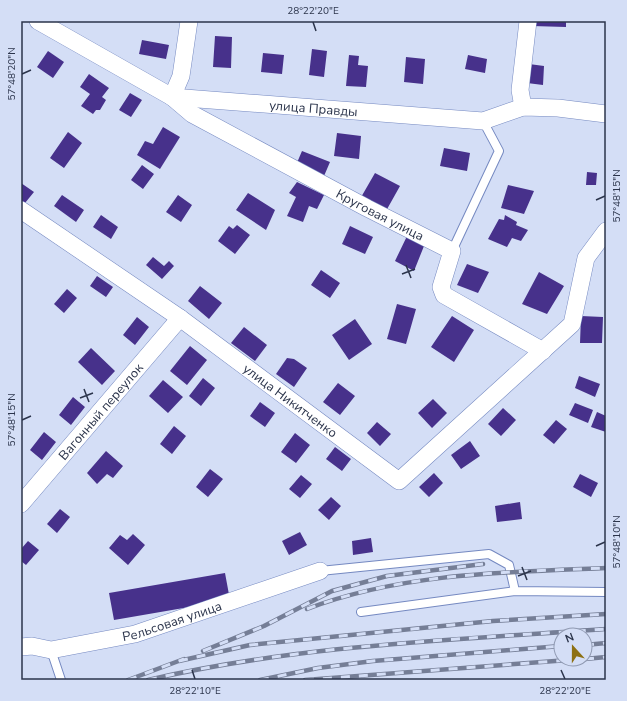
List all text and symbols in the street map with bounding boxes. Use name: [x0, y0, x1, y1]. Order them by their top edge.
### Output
text: 28°22'20"E: [287, 4, 339, 18]
text: 57°48'20"N: [5, 47, 19, 101]
street label: улица Правды: [269, 97, 358, 121]
text: 57°48'15"N: [610, 169, 624, 223]
street label: Круговая улица: [333, 185, 427, 245]
street label: Вагонный переулок: [55, 360, 148, 464]
street label: улица Никитченко: [239, 360, 341, 442]
text: 57°48'15"N: [5, 393, 19, 447]
text: 57°48'10"N: [610, 515, 624, 569]
street label: Рельсовая улица: [121, 597, 224, 646]
north arrow: [553, 627, 593, 667]
text: N: [563, 630, 576, 647]
text: 28°22'10"E: [169, 684, 221, 698]
text: 28°22'20"E: [539, 684, 591, 698]

